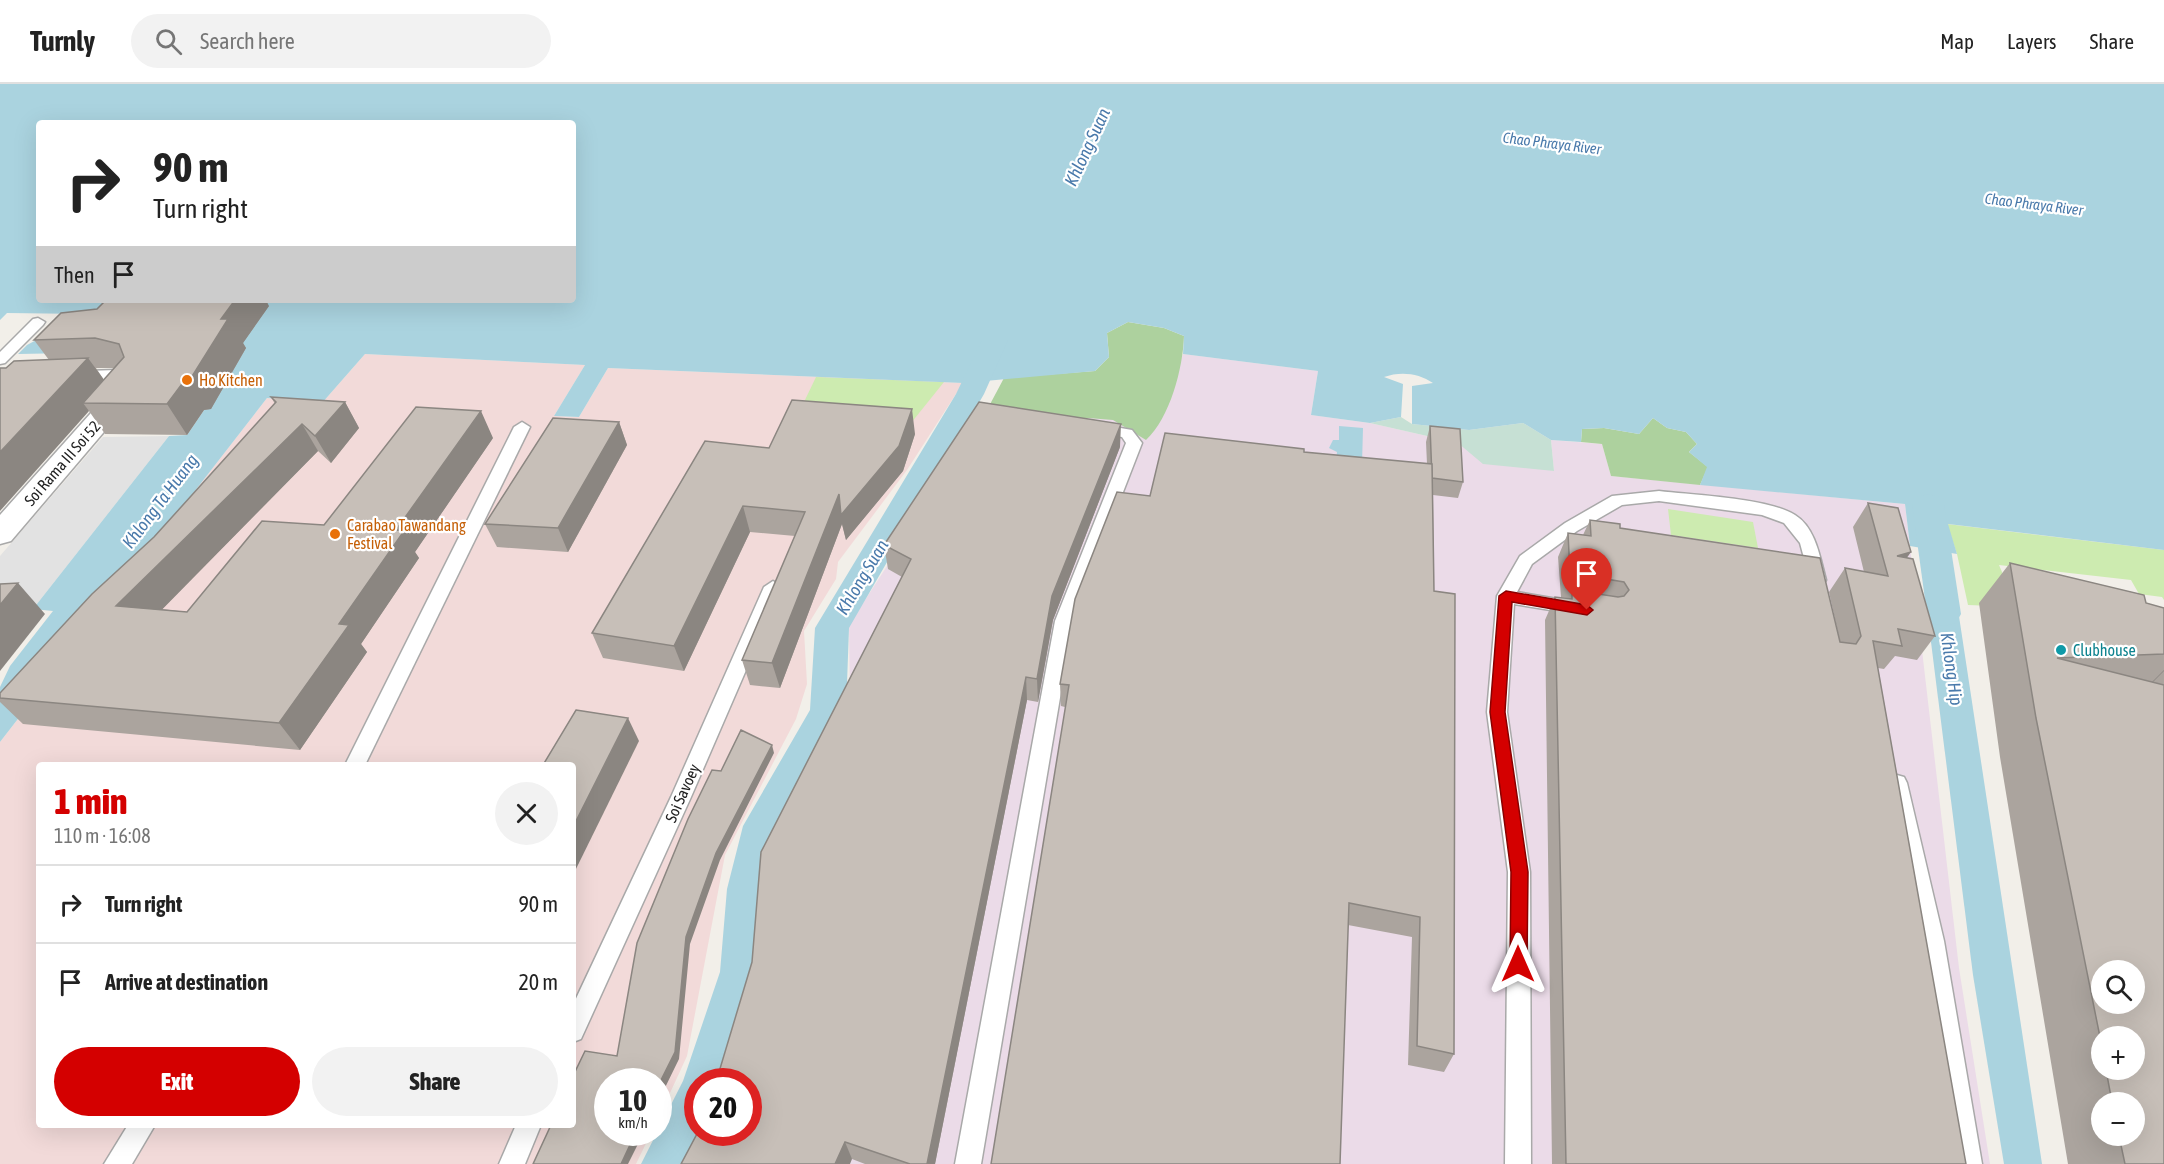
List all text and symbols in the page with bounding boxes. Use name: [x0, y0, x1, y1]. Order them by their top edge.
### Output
search box: [131, 14, 551, 68]
text: Turnly: [30, 25, 95, 57]
icon: search: [152, 25, 185, 58]
text: Search here: [200, 28, 295, 54]
text: Map: [1940, 29, 1974, 53]
text: Layers: [2007, 29, 2057, 53]
text: Share: [2090, 29, 2134, 53]
water label: Khlong Suan: [1060, 104, 1114, 189]
water label: Chao Phraya River: [1502, 129, 1603, 158]
text: 90 m: [153, 143, 228, 191]
icon: right: [54, 144, 132, 222]
water label: Chao Phraya River: [1984, 190, 2085, 219]
text: Turn right: [153, 193, 248, 224]
icon: arrive: [107, 258, 140, 291]
text: Then: [54, 262, 95, 288]
place label: Ho Kitchen: [199, 371, 263, 389]
marker: Ho Kitchen: [180, 373, 194, 387]
street label: Soi Rama III Soi 52: [20, 417, 104, 509]
water label: Khlong Ta Huang: [118, 450, 202, 552]
place label: Carabao Tawandang Festival: [347, 516, 466, 552]
marker: Carabao Tawandang Festival: [328, 527, 342, 541]
water label: Khlong Suan: [831, 536, 893, 618]
pin: [1561, 548, 1612, 610]
icon: arrive: [1570, 557, 1603, 590]
water label: Khlong Hip: [1936, 631, 1968, 707]
place label: Clubhouse: [2073, 641, 2136, 659]
marker: Clubhouse: [2054, 643, 2068, 657]
street label: Soi Savoey: [661, 761, 704, 825]
text: 1 min: [54, 780, 128, 822]
button: close: [495, 782, 558, 845]
text: 110 m · 16:08: [54, 824, 151, 847]
icon: right: [54, 888, 87, 921]
text: Turn right: [105, 891, 182, 917]
text: 90 m: [518, 891, 558, 917]
position arrow: [1486, 932, 1550, 996]
map controls: [2091, 960, 2145, 1146]
button: search: [2091, 960, 2145, 1014]
icon: arrive: [54, 966, 87, 999]
text: Arrive at destination: [105, 969, 268, 995]
text: 20 m: [518, 969, 558, 995]
button: +: [2091, 1026, 2145, 1080]
button: Exit: [54, 1047, 300, 1116]
button: Share: [312, 1047, 558, 1116]
speed limit sign: 20: [684, 1068, 762, 1146]
text: 10: [619, 1083, 647, 1117]
button: −: [2091, 1092, 2145, 1146]
text: km/h: [618, 1114, 648, 1131]

